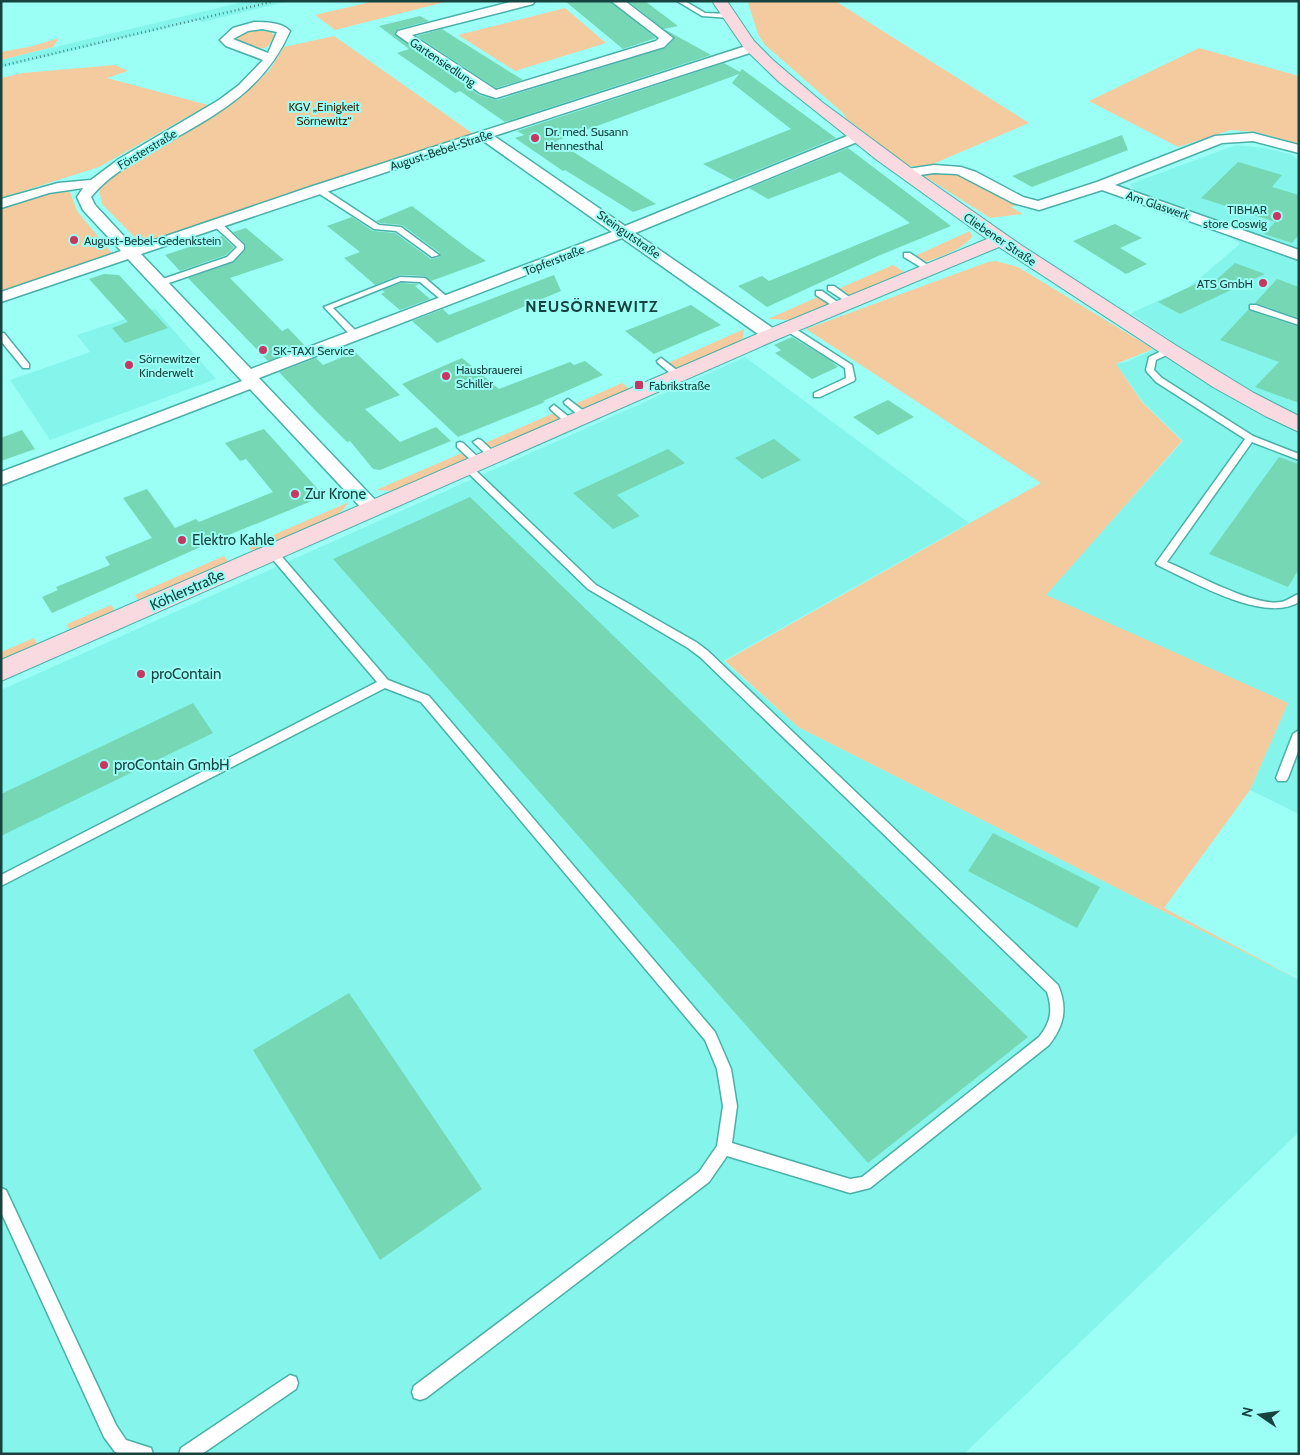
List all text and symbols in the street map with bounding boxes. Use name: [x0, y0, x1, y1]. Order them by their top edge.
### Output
street label: Gartensiedlung: [407, 34, 480, 90]
park label: KGV „Einigkeit Sörnewitz“: [288, 99, 360, 128]
place label: Dr. med. Susann Hennesthal: [545, 124, 628, 153]
street label: Försterstraße: [115, 125, 179, 173]
street label: August-Bebel-Straße: [388, 126, 494, 174]
marker: Dr. med. Susann Hennesthal: [529, 132, 541, 144]
street label: Am Glaswerk: [1124, 187, 1192, 223]
place label: TIBHAR store Coswig: [1203, 202, 1268, 231]
street label: Steingutstraße: [594, 207, 664, 261]
street label: Cliebener Straße: [961, 209, 1039, 269]
marker: TIBHAR store Coswig: [1271, 210, 1283, 222]
place label: August-Bebel-Gedenkstein: [84, 233, 222, 248]
marker: August-Bebel-Gedenkstein: [68, 234, 80, 246]
street label: Töpferstraße: [521, 242, 587, 278]
place label: ATS GmbH: [1197, 276, 1253, 291]
marker: ATS GmbH: [1257, 277, 1269, 289]
district label: NEUSÖRNEWITZ: [525, 297, 659, 316]
place label: SK-TAXI Service: [273, 343, 354, 358]
marker: SK-TAXI Service: [257, 344, 269, 356]
place label: Sörnewitzer Kinderwelt: [139, 351, 200, 380]
marker: Sörnewitzer Kinderwelt: [123, 359, 135, 371]
place label: Hausbrauerei Schiller: [456, 362, 522, 391]
marker: Hausbrauerei Schiller: [440, 370, 452, 382]
place label: Fabrikstraße: [649, 378, 710, 393]
marker: Fabrikstraße: [633, 379, 645, 391]
place label: Zur Krone: [305, 485, 366, 503]
marker: Zur Krone: [289, 488, 301, 500]
place label: Elektro Kahle: [192, 531, 275, 549]
marker: Elektro Kahle: [176, 534, 188, 546]
street label: Köhlerstraße: [147, 565, 227, 614]
place label: proContain: [151, 665, 221, 683]
marker: proContain: [135, 668, 147, 680]
place label: proContain GmbH: [114, 756, 230, 774]
marker: proContain GmbH: [98, 759, 110, 771]
north arrow: [1235, 1390, 1285, 1440]
text: N: [1237, 1405, 1257, 1419]

